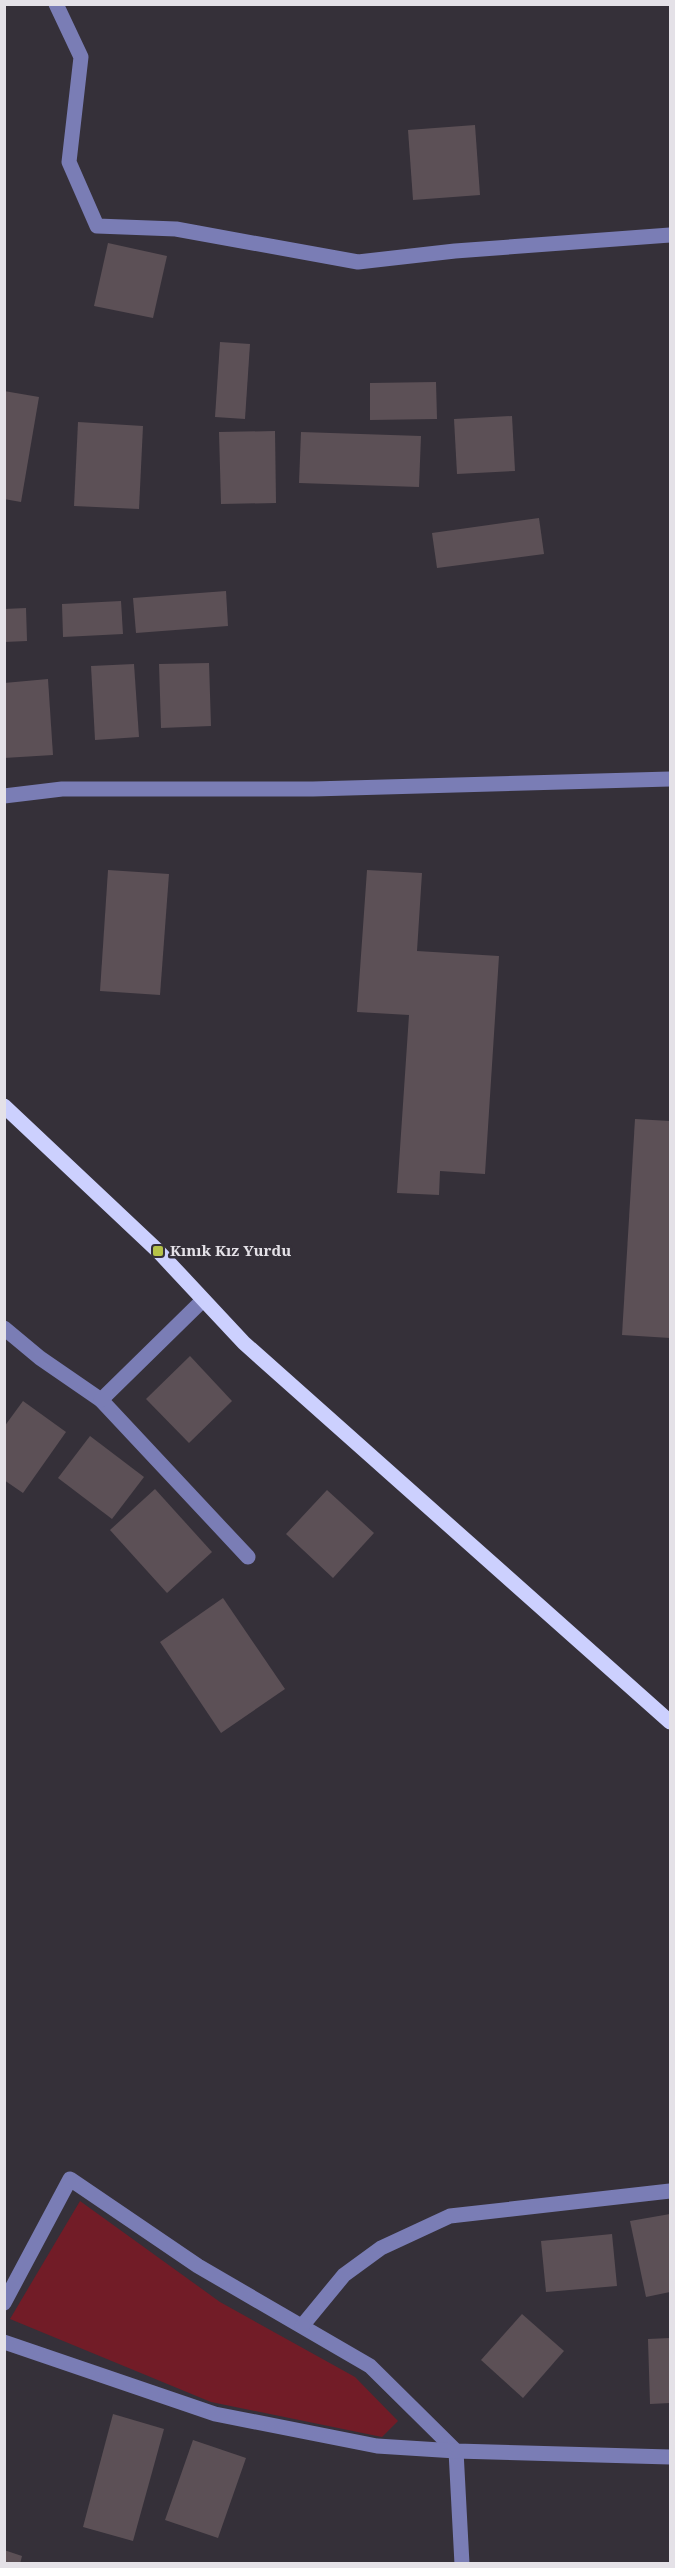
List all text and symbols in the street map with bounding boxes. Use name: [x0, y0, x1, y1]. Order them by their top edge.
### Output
place label: Kınık Kız Yurdu: [170, 1240, 291, 1260]
marker: Kınık Kız Yurdu: [151, 1244, 165, 1258]

